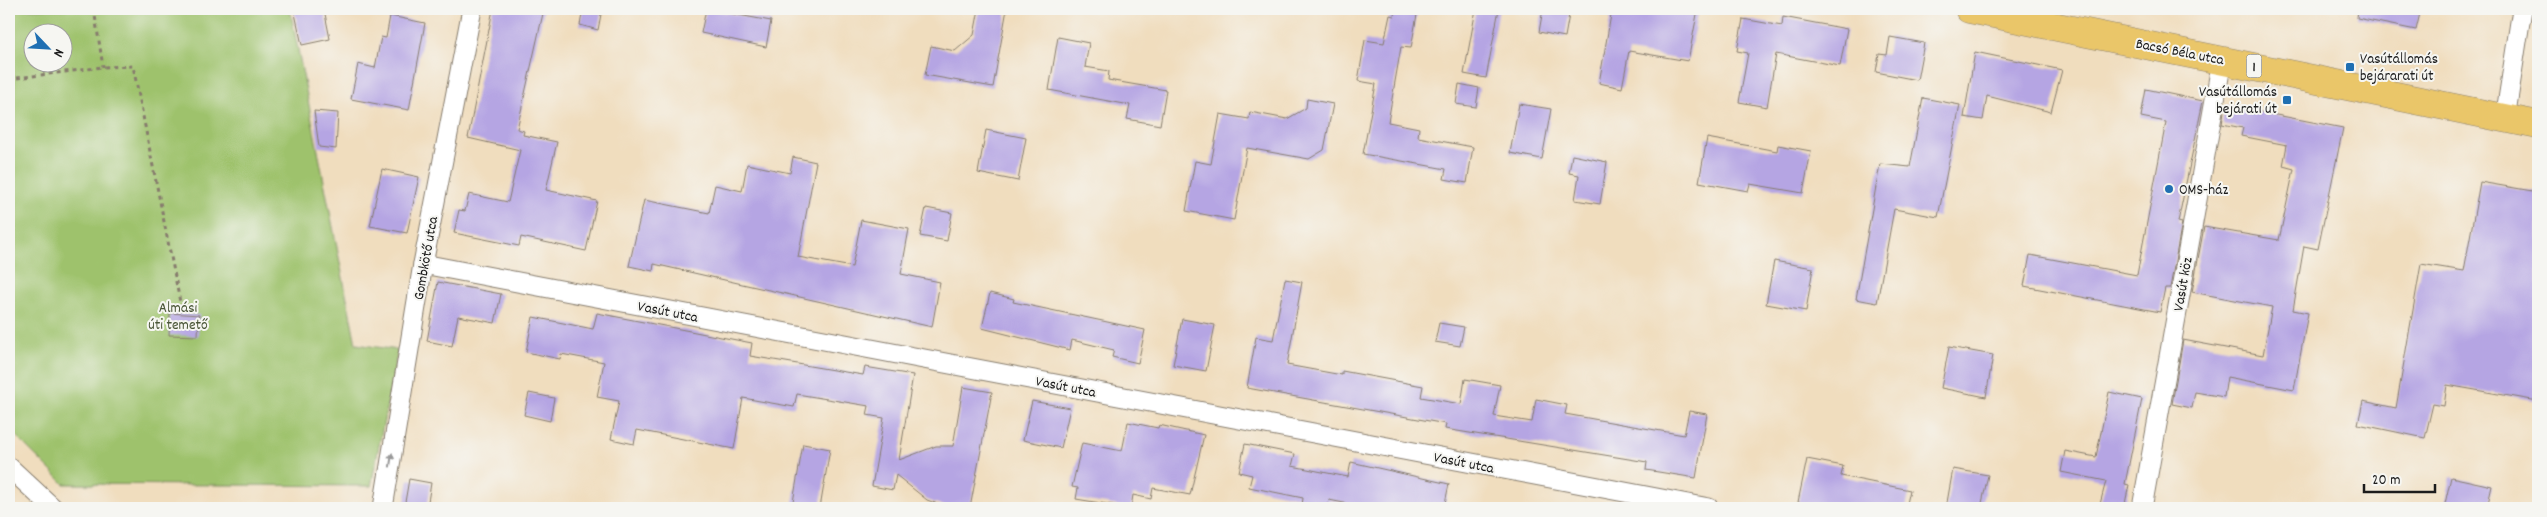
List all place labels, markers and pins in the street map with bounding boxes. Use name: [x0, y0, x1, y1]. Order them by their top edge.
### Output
place label: Vasútállomás bejárarati út: [2360, 49, 2438, 88]
marker: Vasútállomás bejárarati út: [2344, 61, 2356, 73]
place label: Vasútállomás bejárati út: [2199, 82, 2277, 121]
marker: Vasútállomás bejárati út: [2281, 94, 2293, 106]
place label: OMS-ház: [2179, 180, 2229, 202]
marker: OMS-ház: [2163, 183, 2175, 195]

